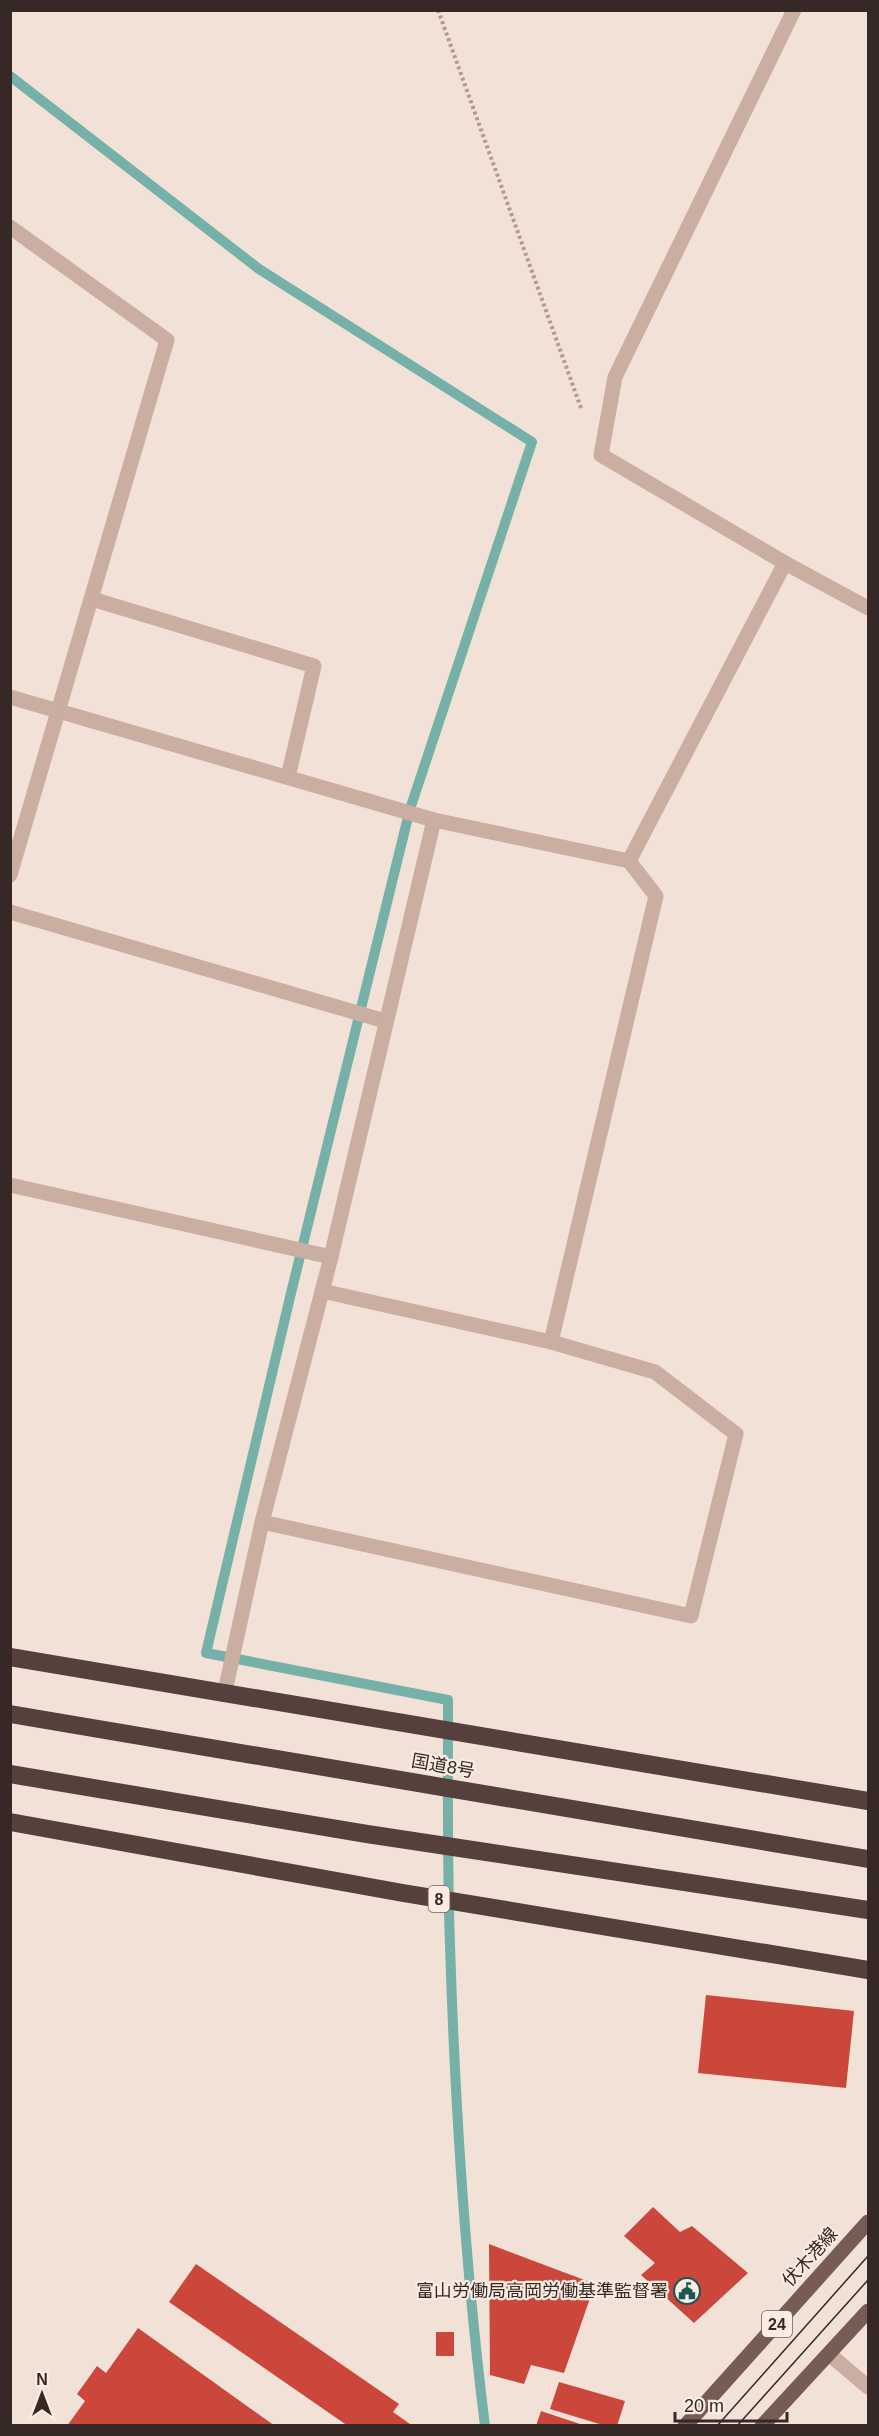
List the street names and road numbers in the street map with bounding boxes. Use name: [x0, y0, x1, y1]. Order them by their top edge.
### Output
street label: 国道8号: [410, 1751, 476, 1781]
road number: 8: [428, 1886, 450, 1912]
street label: 伏木港線: [778, 2224, 842, 2290]
road number: 24: [762, 2311, 792, 2337]

